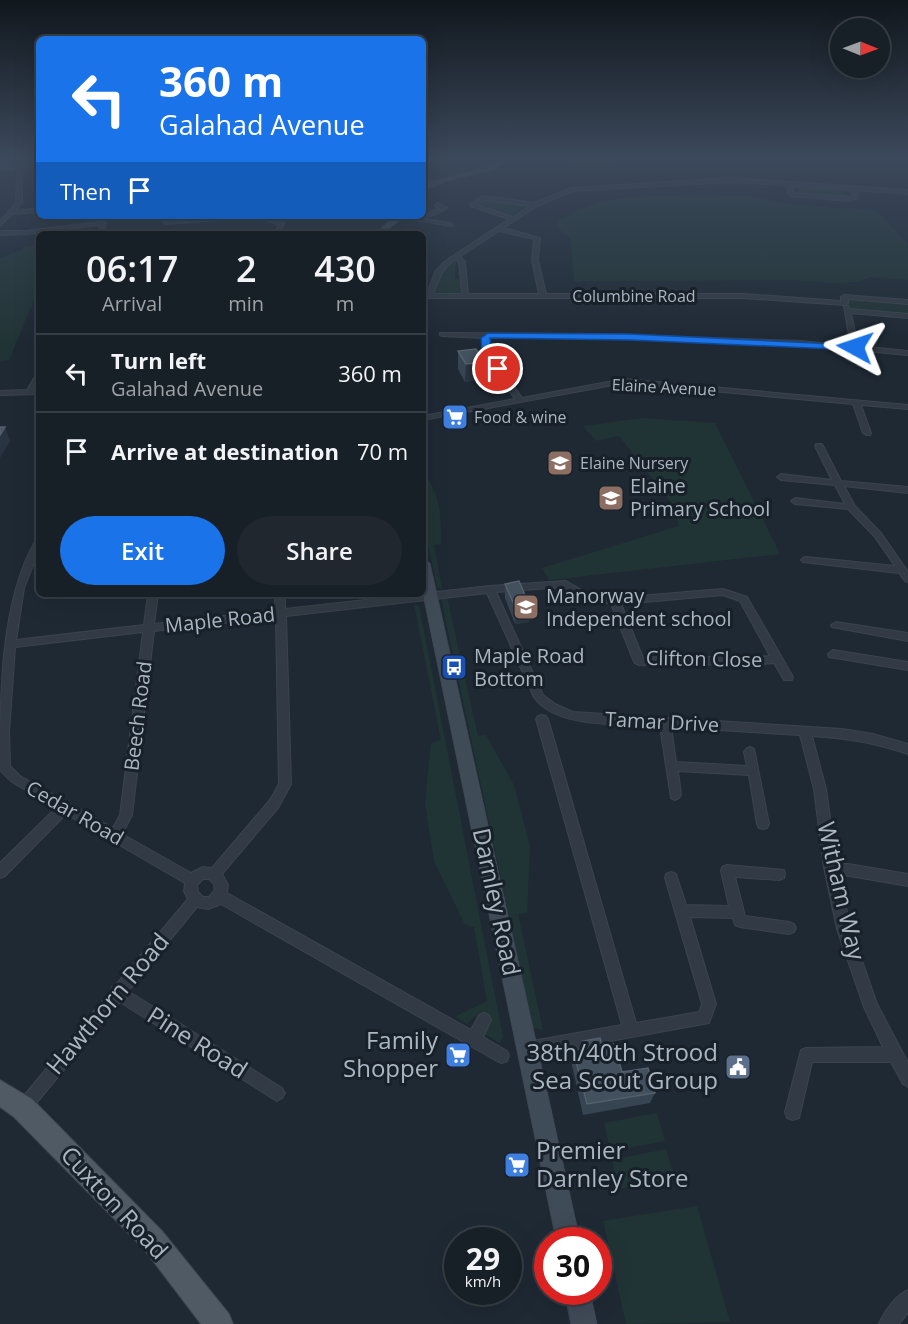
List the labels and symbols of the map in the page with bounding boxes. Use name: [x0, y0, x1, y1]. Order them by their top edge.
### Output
north arrow: [830, 18, 890, 78]
street label: Columbine Road: [572, 285, 696, 307]
position arrow: [823, 315, 887, 379]
pin: [472, 343, 523, 394]
street label: Elaine Avenue: [611, 373, 717, 401]
supermarket icon: Food & wine: [440, 402, 470, 432]
place label: Food & wine: [474, 406, 567, 428]
school or university icon: Elaine Nursery: [545, 448, 575, 478]
place label: Elaine Nursery: [580, 452, 689, 474]
place label: Elaine Primary School: [630, 472, 770, 522]
school or university icon: Elaine Primary School: [596, 483, 626, 513]
place label: Manorway Independent school: [546, 582, 732, 632]
school or university icon: Manorway Independent school: [511, 592, 541, 622]
street label: Maple Road: [164, 600, 276, 639]
place label: Maple Road Bottom: [474, 642, 585, 692]
street label: Clifton Close: [646, 644, 762, 673]
bus stop icon: Maple Road Bottom: [439, 652, 469, 682]
street label: Beech Road: [117, 660, 158, 772]
street label: Tamar Drive: [604, 705, 720, 738]
street label: Cedar Road: [22, 774, 129, 851]
street label: Witham Way: [811, 818, 875, 964]
street label: Darnley Road: [466, 825, 529, 979]
street label: Hawthorn Road: [38, 925, 176, 1081]
street label: Pine Road: [141, 998, 254, 1085]
place label: Family Shopper: [343, 1023, 439, 1084]
place label: 38th/40th Strood Sea Scout Group: [526, 1035, 718, 1096]
supermarket icon: Family Shopper: [443, 1040, 473, 1070]
public building icon: 38th/40th Strood Sea Scout Group: [723, 1052, 753, 1082]
place label: Premier Darnley Store: [536, 1133, 689, 1194]
street label: Cuxton Road: [54, 1138, 176, 1266]
supermarket icon: Premier Darnley Store: [502, 1150, 532, 1180]
speed limit sign: 30: [534, 1227, 612, 1305]

